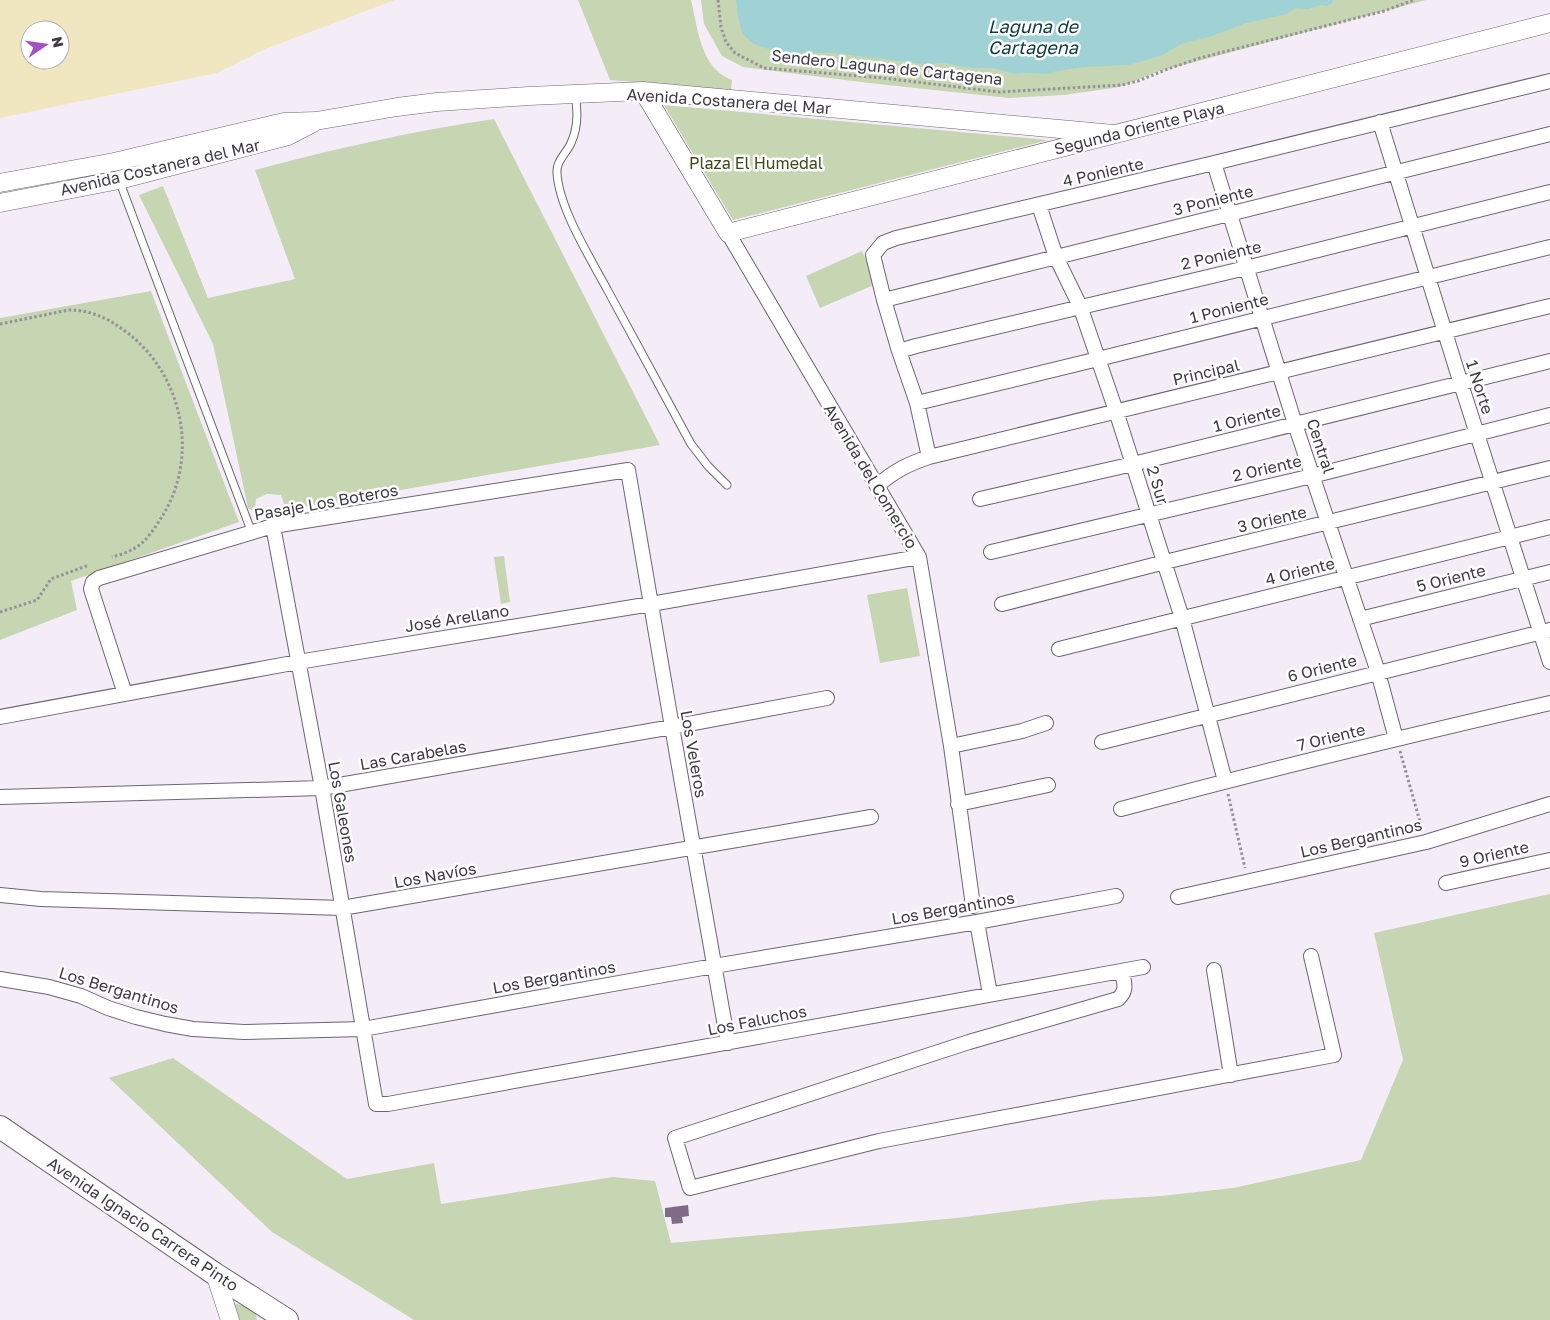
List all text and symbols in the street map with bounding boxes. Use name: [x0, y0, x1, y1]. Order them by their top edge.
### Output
water label: Laguna de Cartagena: [988, 15, 1079, 58]
north arrow: [20, 20, 70, 70]
text: N: [49, 35, 68, 49]
street label: Sendero Laguna de Cartagena: [771, 45, 1003, 89]
street label: Avenida Costanera del Mar: [626, 84, 832, 118]
street label: Segunda Oriente Playa: [1052, 97, 1226, 159]
street label: Avenida Costanera del Mar: [58, 134, 262, 200]
park label: Plaza El Humedal: [689, 153, 823, 173]
street label: 4 Poniente: [1061, 153, 1145, 191]
street label: 3 Poniente: [1171, 180, 1255, 220]
street label: 2 Poniente: [1179, 236, 1263, 274]
street label: 1 Poniente: [1188, 289, 1270, 327]
street label: Principal: [1171, 355, 1241, 389]
street label: 1 Norte: [1462, 357, 1498, 417]
street label: Avenida del Comercio: [820, 400, 922, 552]
street label: 1 Oriente: [1211, 400, 1283, 436]
street label: Central: [1303, 416, 1339, 476]
street label: 2 Oriente: [1231, 450, 1303, 486]
street label: 2 Sur: [1143, 463, 1173, 507]
street label: Pasaje Los Boteros: [253, 480, 399, 524]
street label: 3 Oriente: [1235, 501, 1309, 537]
street label: 4 Oriente: [1263, 553, 1337, 589]
street label: 5 Oriente: [1414, 560, 1488, 596]
street label: José Arellano: [404, 600, 510, 636]
street label: 6 Oriente: [1285, 650, 1359, 686]
street label: Los Veleros: [676, 709, 712, 799]
street label: 7 Oriente: [1295, 719, 1367, 755]
street label: Las Carabelas: [358, 736, 468, 774]
street label: Los Galeones: [324, 760, 362, 864]
street label: Los Bergantinos: [1298, 814, 1424, 862]
street label: 9 Oriente: [1457, 836, 1531, 872]
street label: Los Navíos: [392, 858, 478, 892]
street label: Los Bergantinos: [890, 887, 1016, 929]
street label: Los Bergantinos: [491, 956, 617, 998]
street label: Los Bergantinos: [57, 962, 181, 1018]
street label: Los Faluchos: [706, 1001, 808, 1039]
street label: Avenida Ignacio Carrera Pinto: [44, 1152, 242, 1296]

